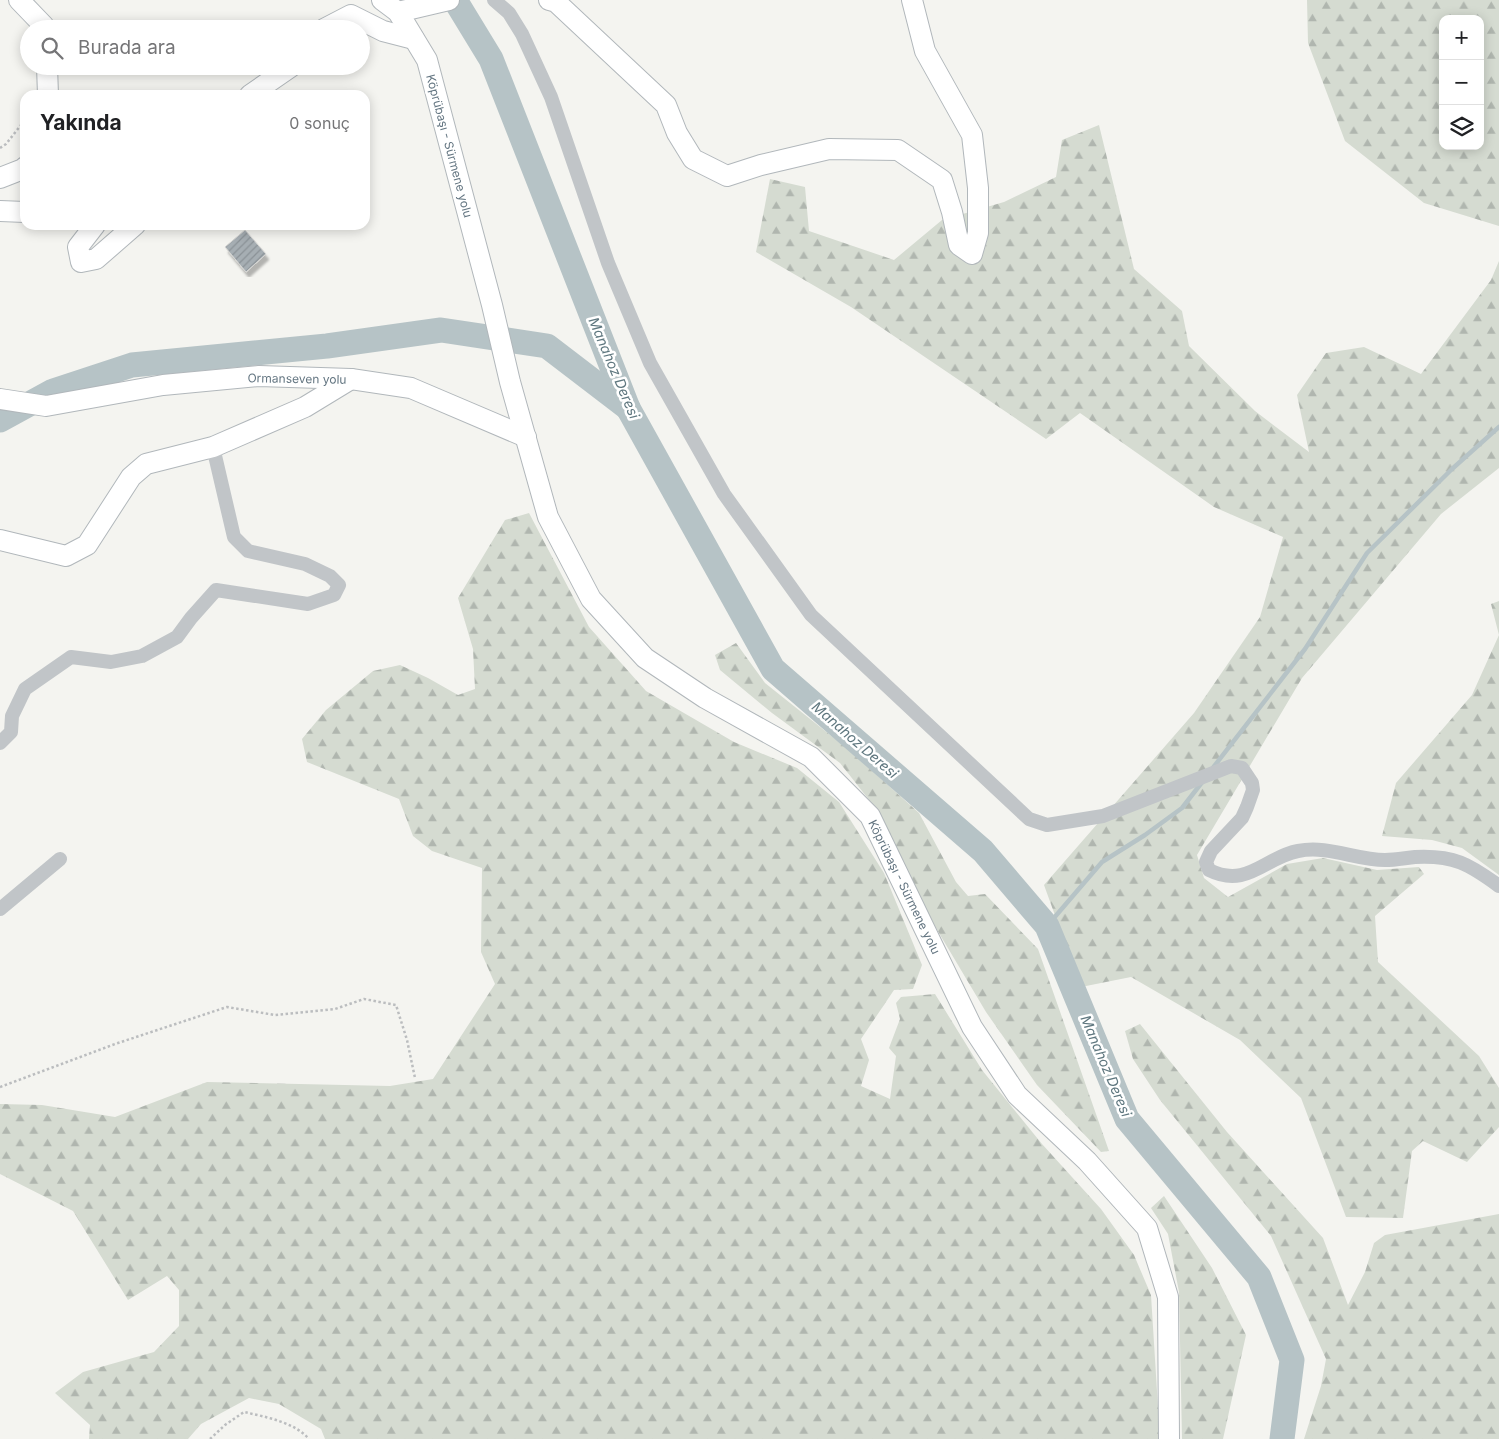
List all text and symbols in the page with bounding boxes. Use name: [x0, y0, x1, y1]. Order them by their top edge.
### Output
map controls: [1439, 15, 1484, 150]
button: +: [1439, 15, 1484, 60]
search box: [20, 20, 370, 75]
icon: search: [38, 34, 66, 62]
text: Burada ara: [78, 36, 176, 59]
button: −: [1439, 60, 1484, 105]
street label: Köprübaşı - Sürmene yolu: [423, 73, 476, 219]
button: layers: [1439, 105, 1484, 150]
text: Yakında: [40, 110, 122, 135]
text: 0 sonuç: [289, 113, 350, 133]
water label: Manahoz Deresi: [585, 315, 644, 422]
street label: Ormanseven yolu: [247, 370, 347, 387]
water label: Manahoz Deresi: [809, 698, 902, 782]
street label: Köprübaşı - Sürmene yolu: [865, 817, 944, 956]
water label: Manahoz Deresi: [1077, 1013, 1136, 1120]

